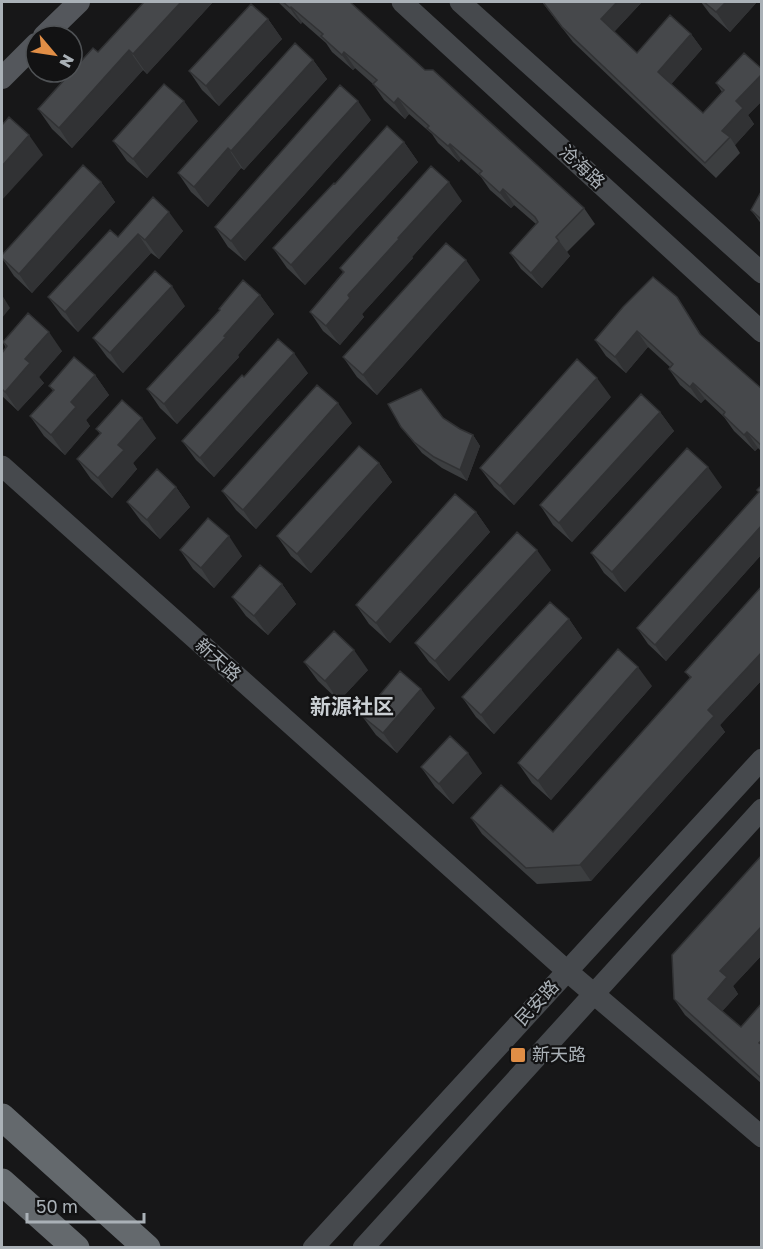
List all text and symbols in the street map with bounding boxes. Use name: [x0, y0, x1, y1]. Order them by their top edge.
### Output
north arrow: [24, 24, 84, 84]
text: N: [55, 51, 79, 71]
street label: 沧海路: [555, 140, 610, 193]
street label: 新天路: [191, 633, 246, 685]
district label: 新源社区: [310, 693, 394, 719]
street label: 民安路: [510, 975, 563, 1030]
place label: 新天路: [532, 1043, 586, 1065]
marker: 新天路: [509, 1046, 527, 1064]
scale bar: [27, 1186, 144, 1224]
text: 50 m: [36, 1195, 78, 1217]

